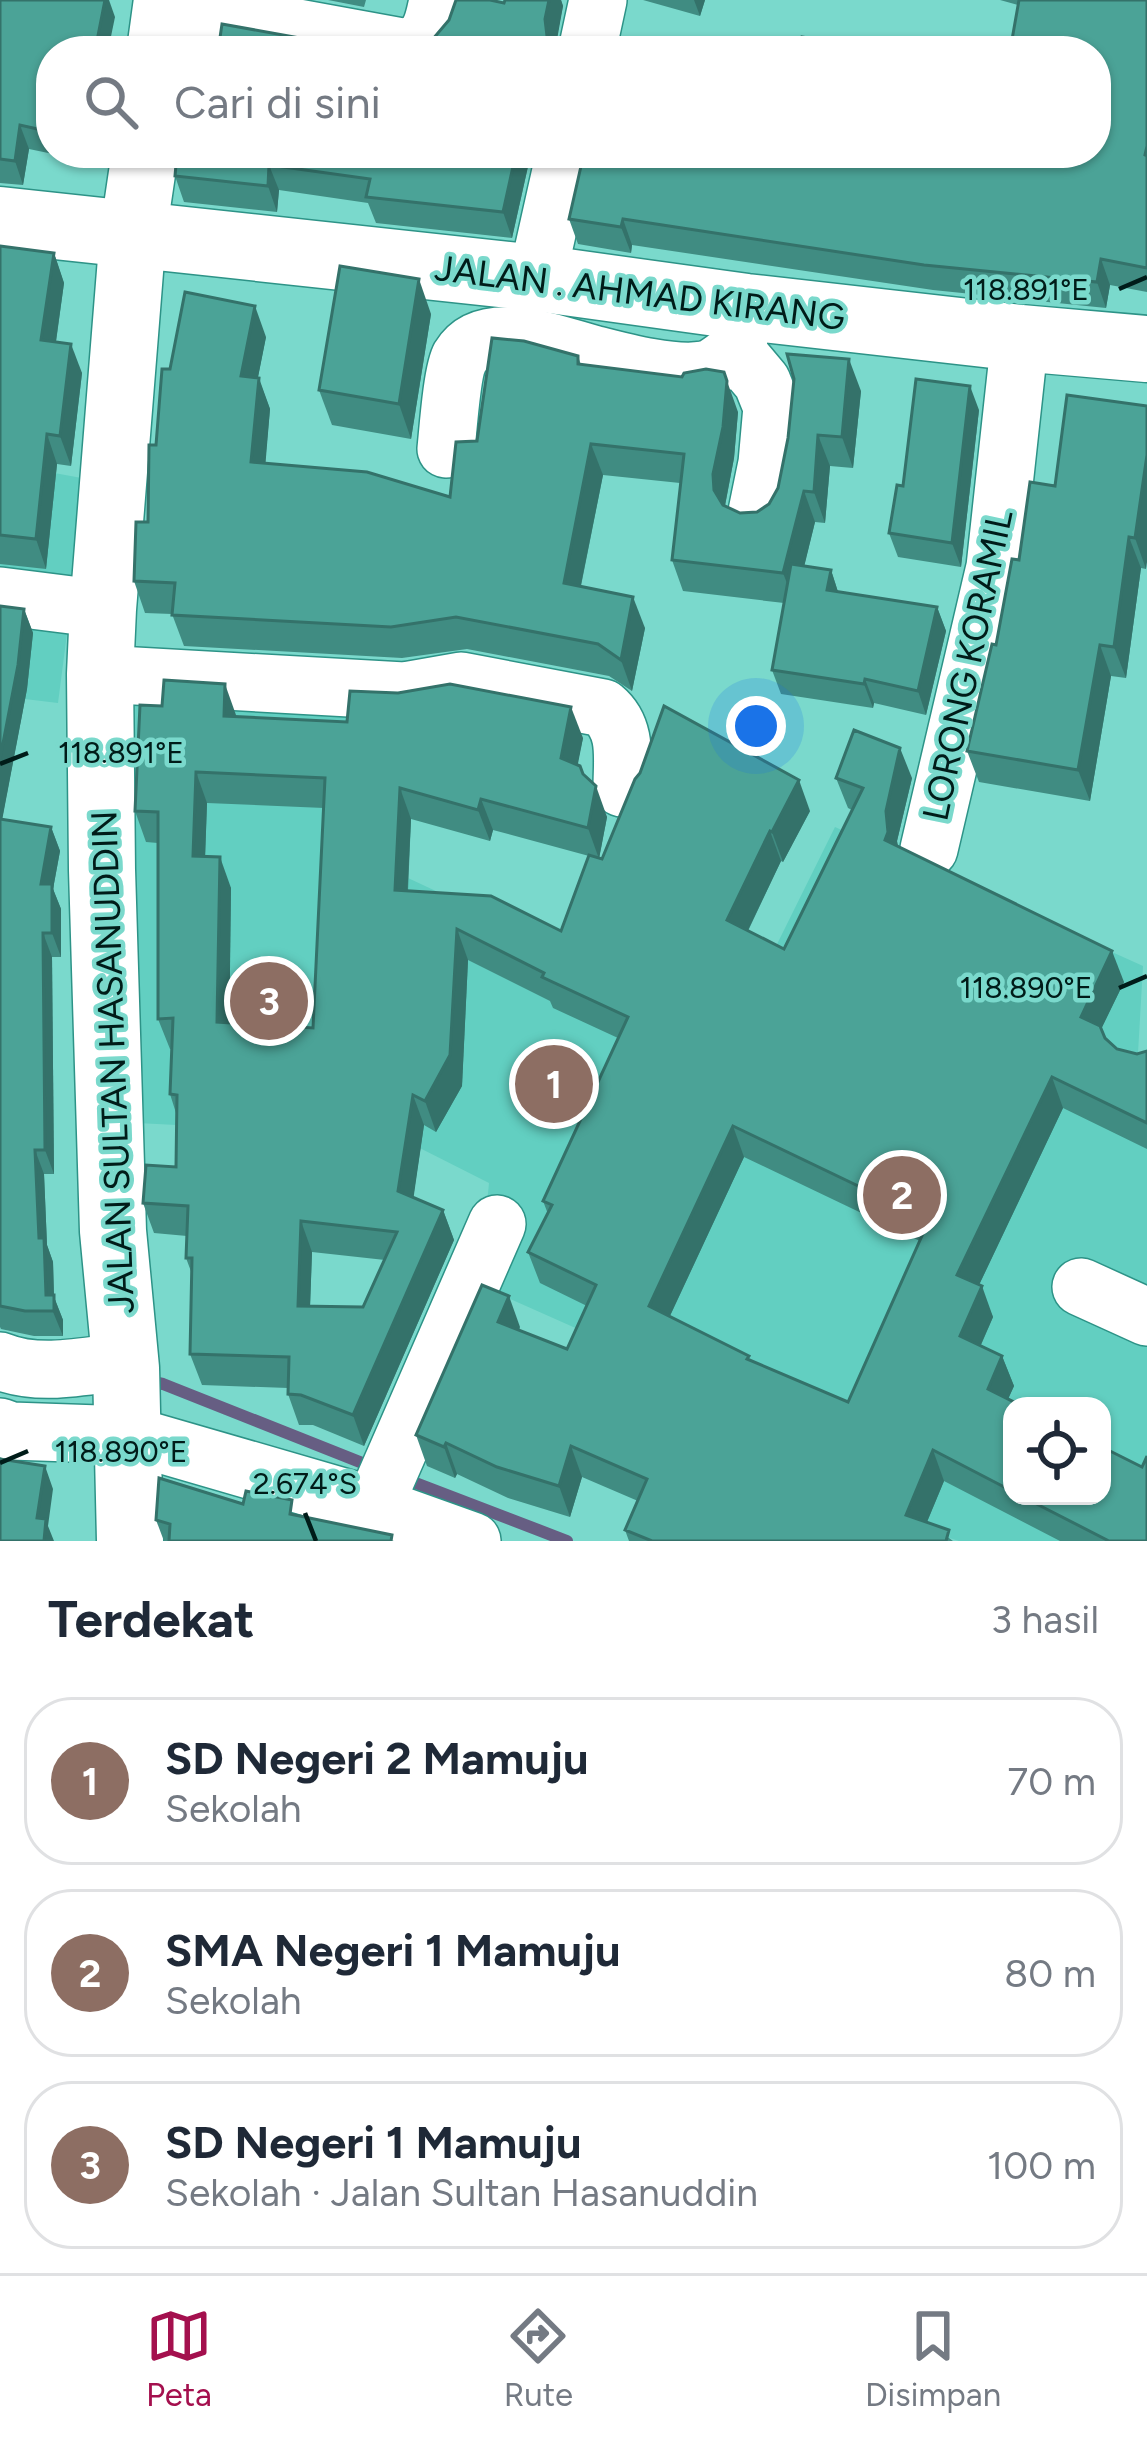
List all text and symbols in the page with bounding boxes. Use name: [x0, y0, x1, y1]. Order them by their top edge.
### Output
search box: [36, 36, 1111, 168]
icon: search: [78, 69, 144, 135]
text: Cari di sini: [174, 75, 381, 129]
street label: JALAN . AHMAD KIRANG: [432, 246, 847, 339]
text: 118.891°E: [963, 271, 1089, 308]
street label: LORONG KORAMIL: [914, 506, 1021, 824]
your location: [726, 696, 786, 756]
text: 118.891°E: [58, 734, 184, 771]
street label: JALAN SULTAN HASANUDDIN: [82, 810, 143, 1314]
pin: 3: [230, 956, 308, 1046]
text: 118.890°E: [960, 969, 1092, 1006]
pin: 1: [515, 1039, 593, 1129]
pin: 2: [863, 1150, 941, 1240]
map controls: [1003, 1397, 1111, 1505]
button: locate: [1003, 1397, 1111, 1505]
text: 118.890°E: [55, 1433, 187, 1470]
text: 2.674°S: [253, 1465, 357, 1502]
text: Terdekat: [48, 1589, 254, 1650]
text: 3 hasil: [991, 1596, 1099, 1643]
text: SD Negeri 2 Mamuju: [165, 1731, 589, 1785]
text: 1: [82, 1758, 98, 1805]
text: 70 m: [1007, 1758, 1096, 1805]
text: Sekolah: [165, 1785, 302, 1832]
text: SMA Negeri 1 Mamuju: [165, 1923, 621, 1977]
text: 2: [79, 1950, 101, 1997]
text: 80 m: [1004, 1950, 1096, 1997]
text: Sekolah: [165, 1977, 302, 2024]
text: SD Negeri 1 Mamuju: [165, 2115, 581, 2169]
text: 3: [79, 2142, 101, 2189]
text: 100 m: [987, 2142, 1096, 2189]
text: Sekolah · Jalan Sultan Hasanuddin: [165, 2169, 758, 2216]
tab: Peta: [146, 2303, 212, 2414]
tab: Rute: [504, 2303, 573, 2414]
tab: Disimpan: [865, 2303, 1001, 2414]

